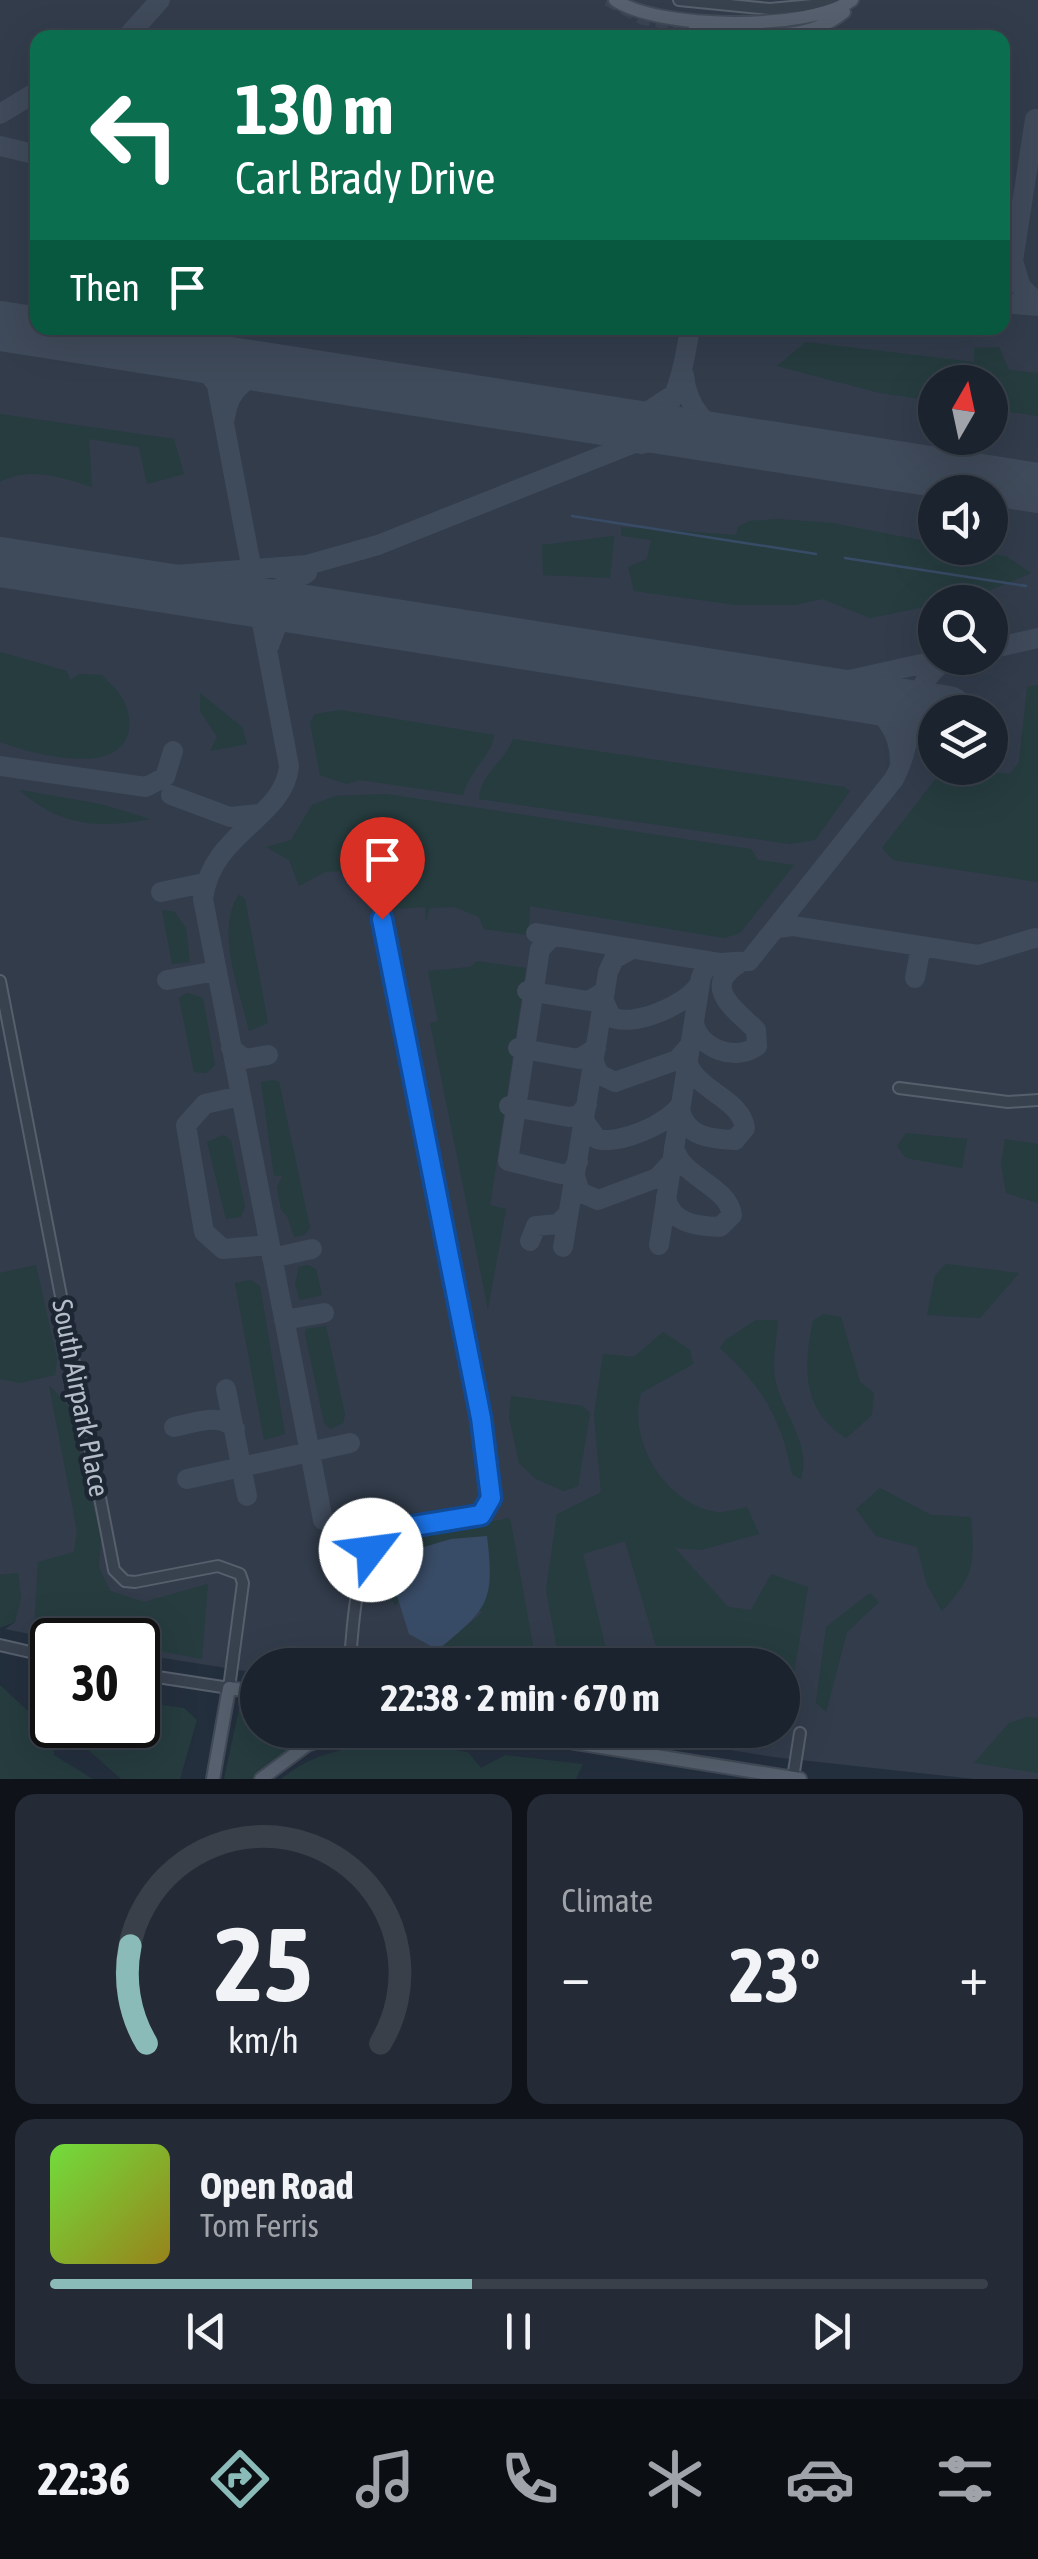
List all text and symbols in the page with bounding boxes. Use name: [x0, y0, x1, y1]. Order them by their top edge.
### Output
text: 130 m: [235, 69, 394, 149]
icon: left: [70, 70, 200, 200]
text: Carl Brady Drive: [235, 152, 496, 204]
icon: arrive: [160, 260, 215, 315]
text: Then: [70, 266, 140, 309]
north arrow: [918, 365, 1008, 455]
map controls: [918, 365, 1008, 785]
button: sound: [918, 475, 1008, 565]
button: search: [918, 585, 1008, 675]
button: layers: [918, 695, 1008, 785]
pin: [340, 817, 425, 920]
icon: arrive: [355, 832, 410, 887]
street label: South Airpark Place: [46, 1297, 116, 1499]
position arrow: [319, 1498, 423, 1602]
speed limit sign: 30: [30, 1618, 160, 1748]
text: 22:38 · 2 min · 670 m: [380, 1676, 660, 1719]
text: Climate: [562, 1882, 653, 1919]
text: 25: [214, 1904, 312, 2023]
text: 23°: [729, 1932, 820, 2018]
text: −: [562, 1944, 590, 2007]
text: +: [959, 1944, 988, 2007]
text: km/h: [228, 2020, 299, 2061]
text: Open Road: [200, 2164, 354, 2207]
text: Tom Ferris: [200, 2207, 319, 2244]
icon: previous: [179, 2304, 234, 2359]
icon: pause: [491, 2304, 546, 2359]
icon: next: [804, 2304, 859, 2359]
icon: directions: [205, 2444, 275, 2514]
icon: music: [350, 2444, 420, 2514]
icon: phone: [495, 2444, 565, 2514]
icon: climate: [640, 2444, 710, 2514]
icon: car: [785, 2444, 855, 2514]
icon: filters: [930, 2444, 1000, 2514]
text: 22:36: [38, 2453, 130, 2505]

